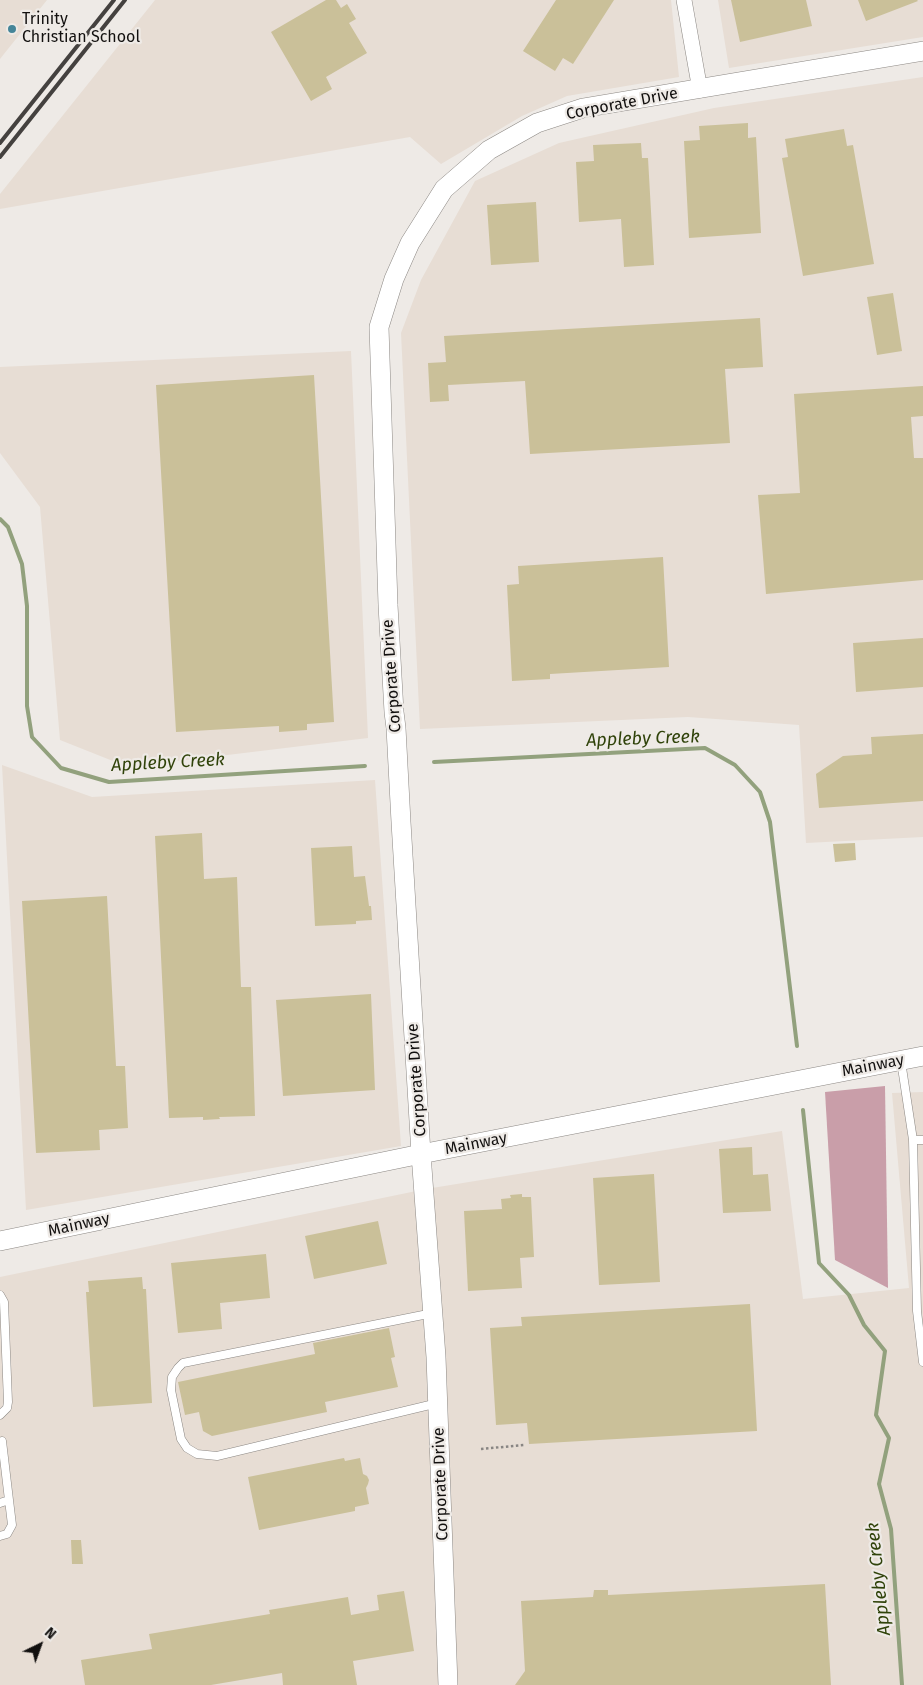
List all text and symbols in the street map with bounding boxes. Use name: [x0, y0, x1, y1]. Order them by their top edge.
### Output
place label: Trinity Christian School: [22, 10, 140, 48]
marker: Trinity Christian School: [6, 23, 18, 35]
street label: Corporate Drive: [565, 84, 679, 124]
street label: Corporate Drive: [378, 619, 406, 733]
water label: Appleby Creek: [586, 726, 700, 752]
water label: Appleby Creek: [111, 749, 225, 777]
street label: Corporate Drive: [403, 1023, 431, 1137]
street label: Mainway: [840, 1051, 906, 1081]
street label: Mainway: [443, 1129, 509, 1159]
street label: Mainway: [46, 1209, 112, 1241]
street label: Corporate Drive: [429, 1427, 453, 1541]
water label: Appleby Creek: [862, 1521, 896, 1637]
north arrow: [15, 1620, 65, 1670]
text: N: [41, 1624, 60, 1643]

